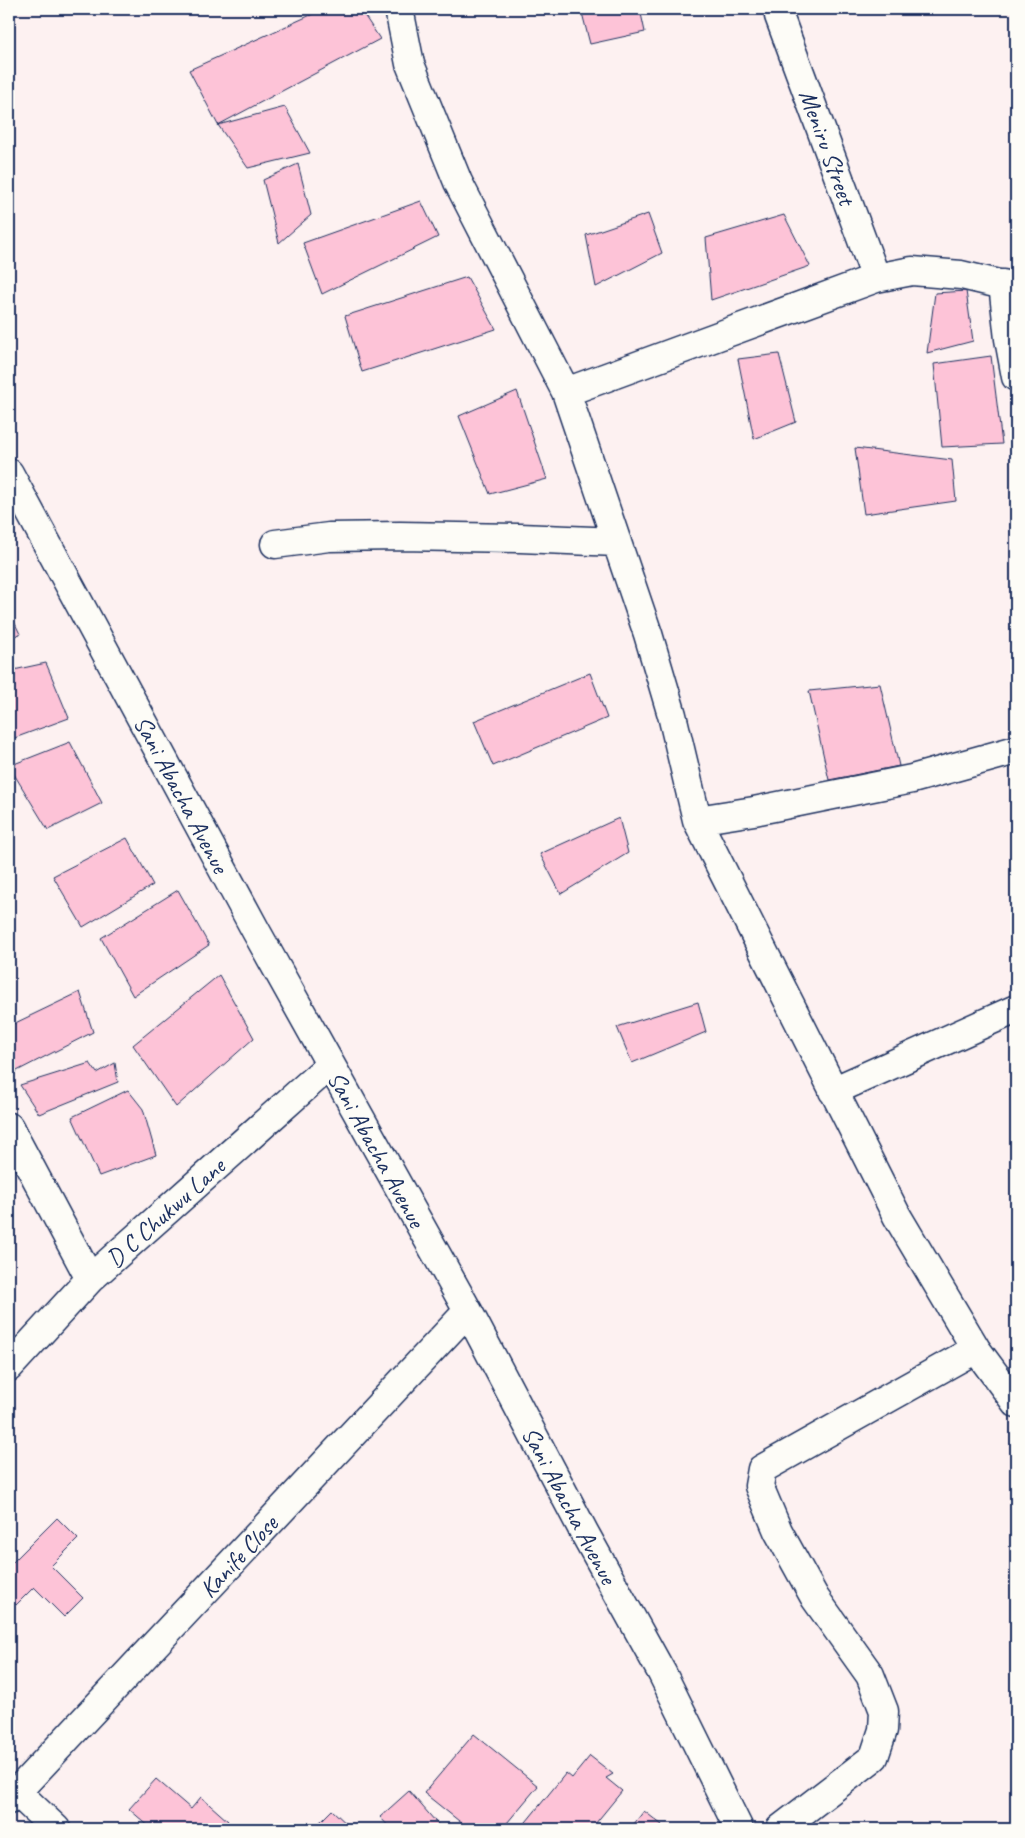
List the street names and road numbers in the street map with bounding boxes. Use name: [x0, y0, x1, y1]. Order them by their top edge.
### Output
street label: Meniru Street: [791, 85, 864, 212]
street label: Sani Abacha Avenue: [126, 710, 237, 880]
street label: Sani Abacha Avenue: [320, 1066, 433, 1235]
street label: D C Chukwu Lane: [100, 1150, 233, 1275]
street label: Sani Abacha Avenue: [514, 1421, 625, 1591]
street label: Kanife Close: [192, 1507, 286, 1605]

